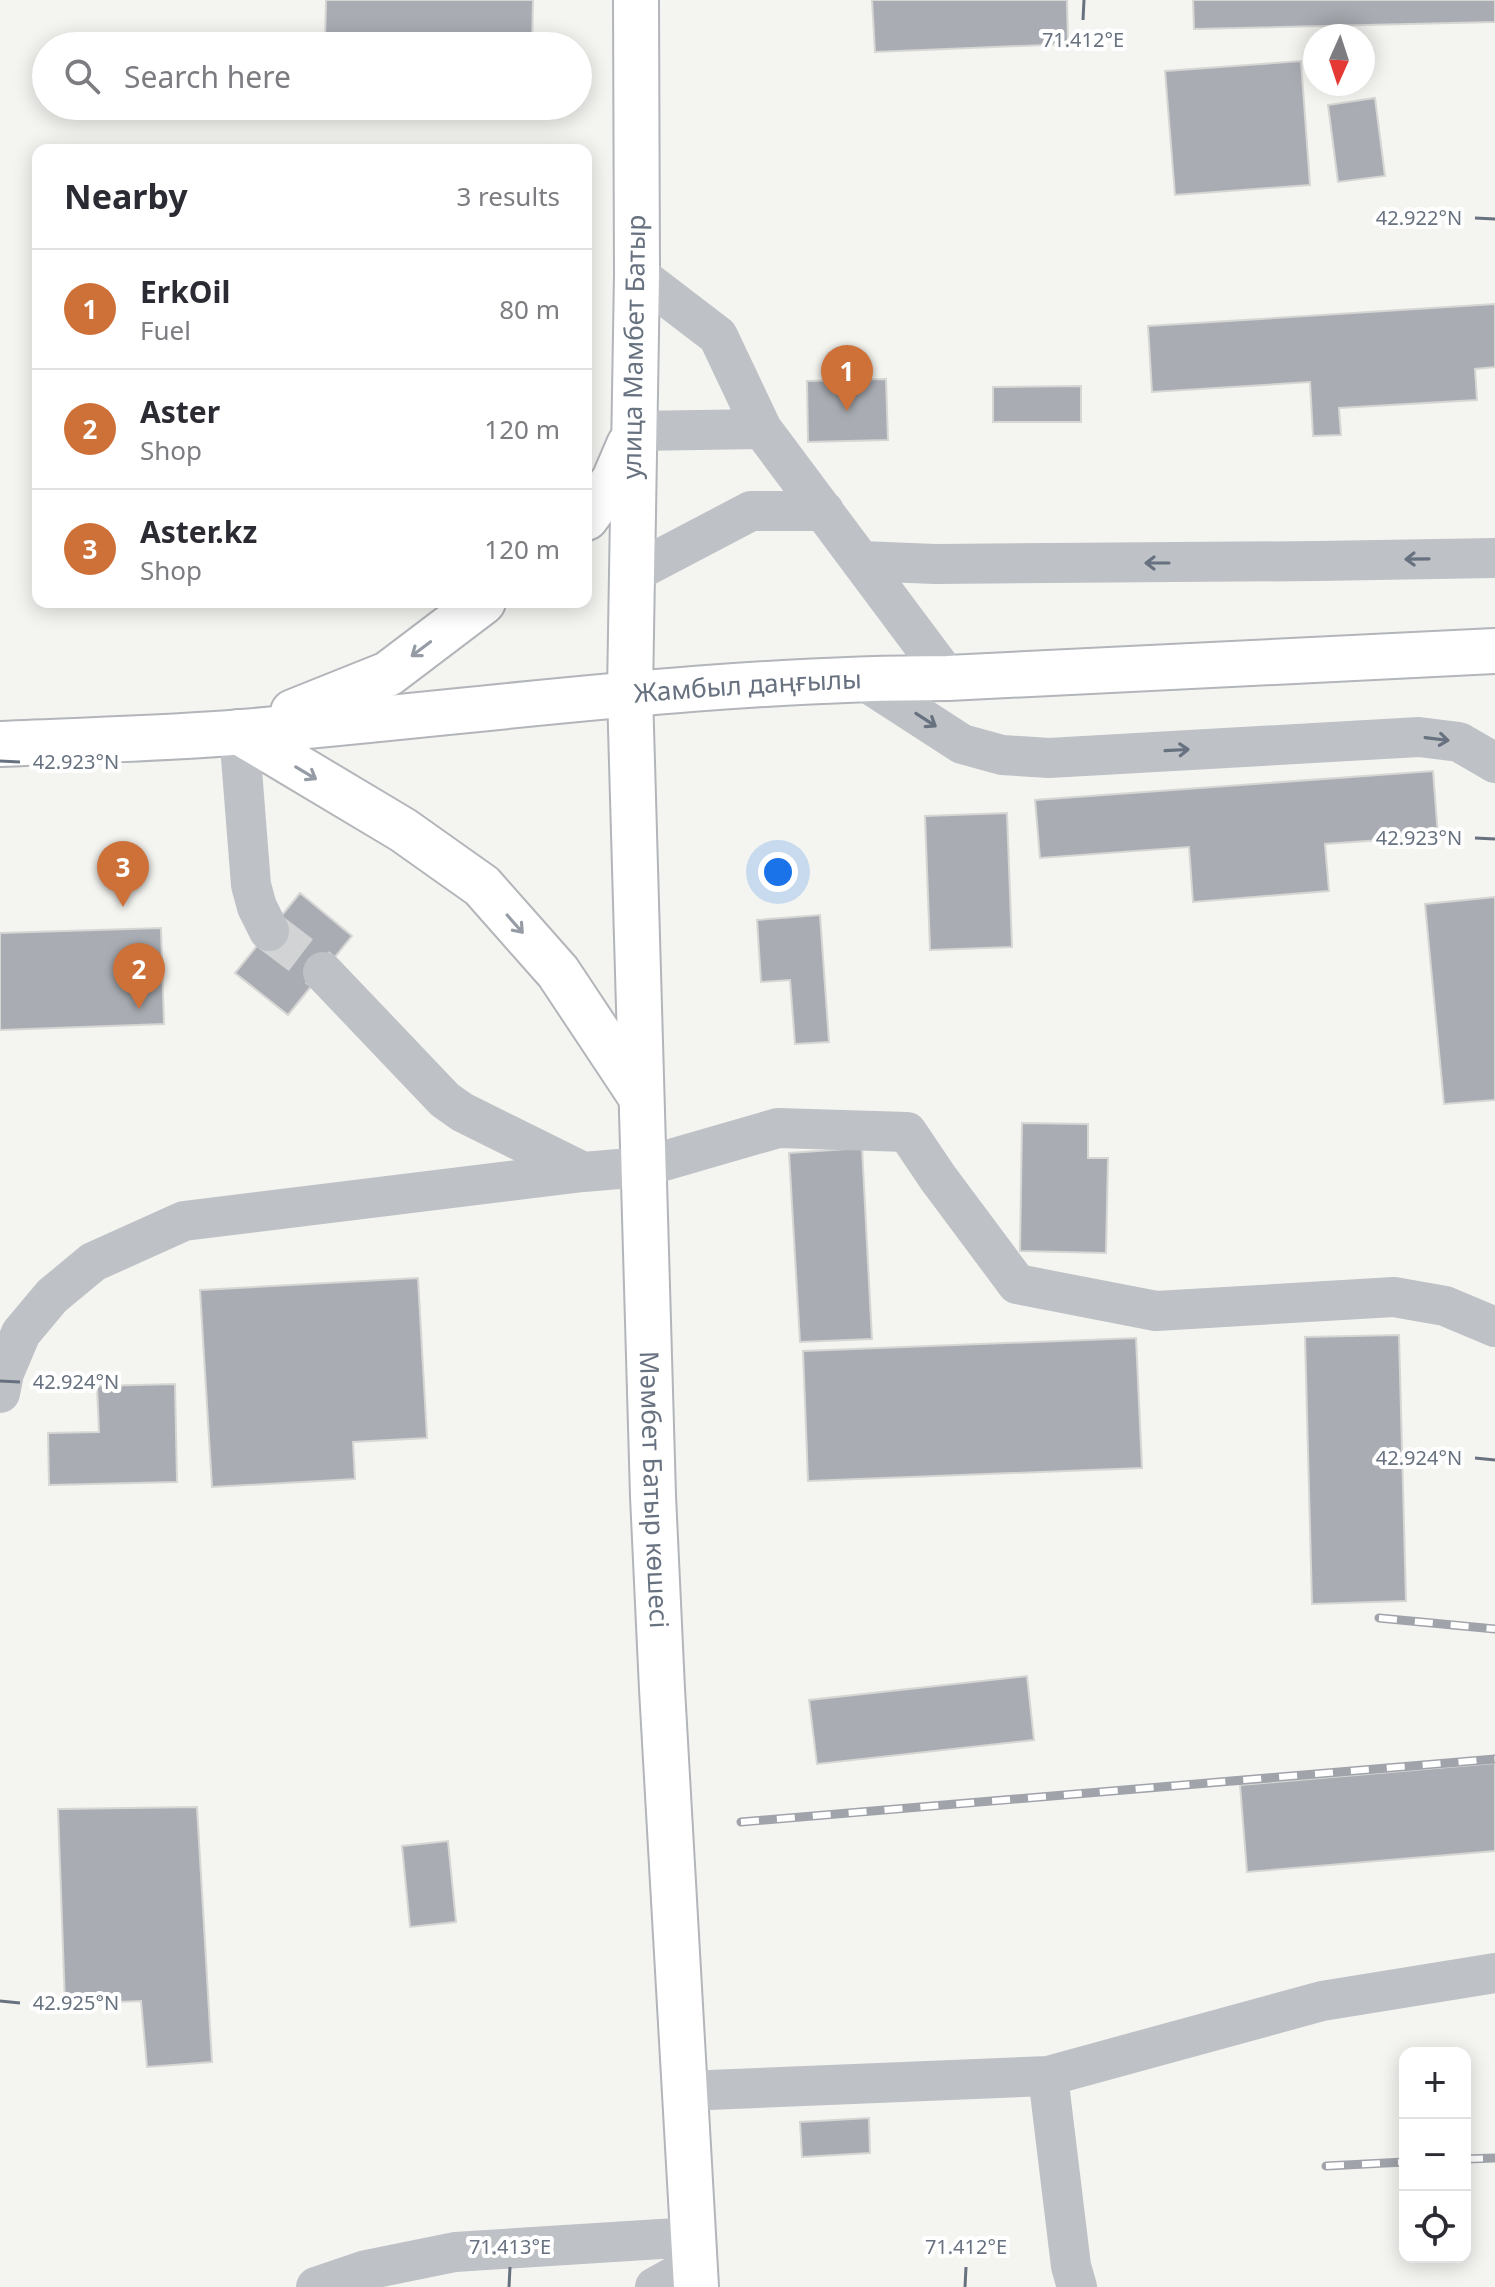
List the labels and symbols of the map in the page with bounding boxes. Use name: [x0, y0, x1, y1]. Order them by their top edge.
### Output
north arrow: [1303, 24, 1375, 96]
text: 71.412°E: [1042, 26, 1124, 53]
text: 42.922°N: [1376, 204, 1462, 231]
street label: улица Мамбет Батыр: [613, 214, 653, 480]
pin: 1: [821, 345, 873, 411]
one-way arrow: [1404, 552, 1431, 567]
one-way arrow: [1144, 555, 1171, 570]
one-way arrow: [411, 641, 432, 658]
street label: Жамбыл даңғылы: [632, 660, 862, 711]
one-way arrow: [914, 712, 936, 729]
one-way arrow: [1423, 732, 1449, 747]
one-way arrow: [1163, 743, 1190, 758]
text: 42.923°N: [33, 748, 119, 775]
one-way arrow: [294, 765, 317, 781]
text: 42.923°N: [1376, 824, 1462, 851]
pin: 3: [97, 841, 149, 907]
your location: [758, 852, 798, 892]
one-way arrow: [506, 914, 524, 934]
pin: 2: [113, 943, 165, 1009]
street label: Мәмбет Батыр көшесі: [632, 1350, 678, 1629]
text: 42.924°N: [33, 1368, 119, 1395]
text: 42.924°N: [1376, 1444, 1462, 1471]
text: 42.925°N: [33, 1989, 119, 2016]
text: 71.413°E: [469, 2233, 551, 2260]
text: 71.412°E: [925, 2233, 1007, 2260]

